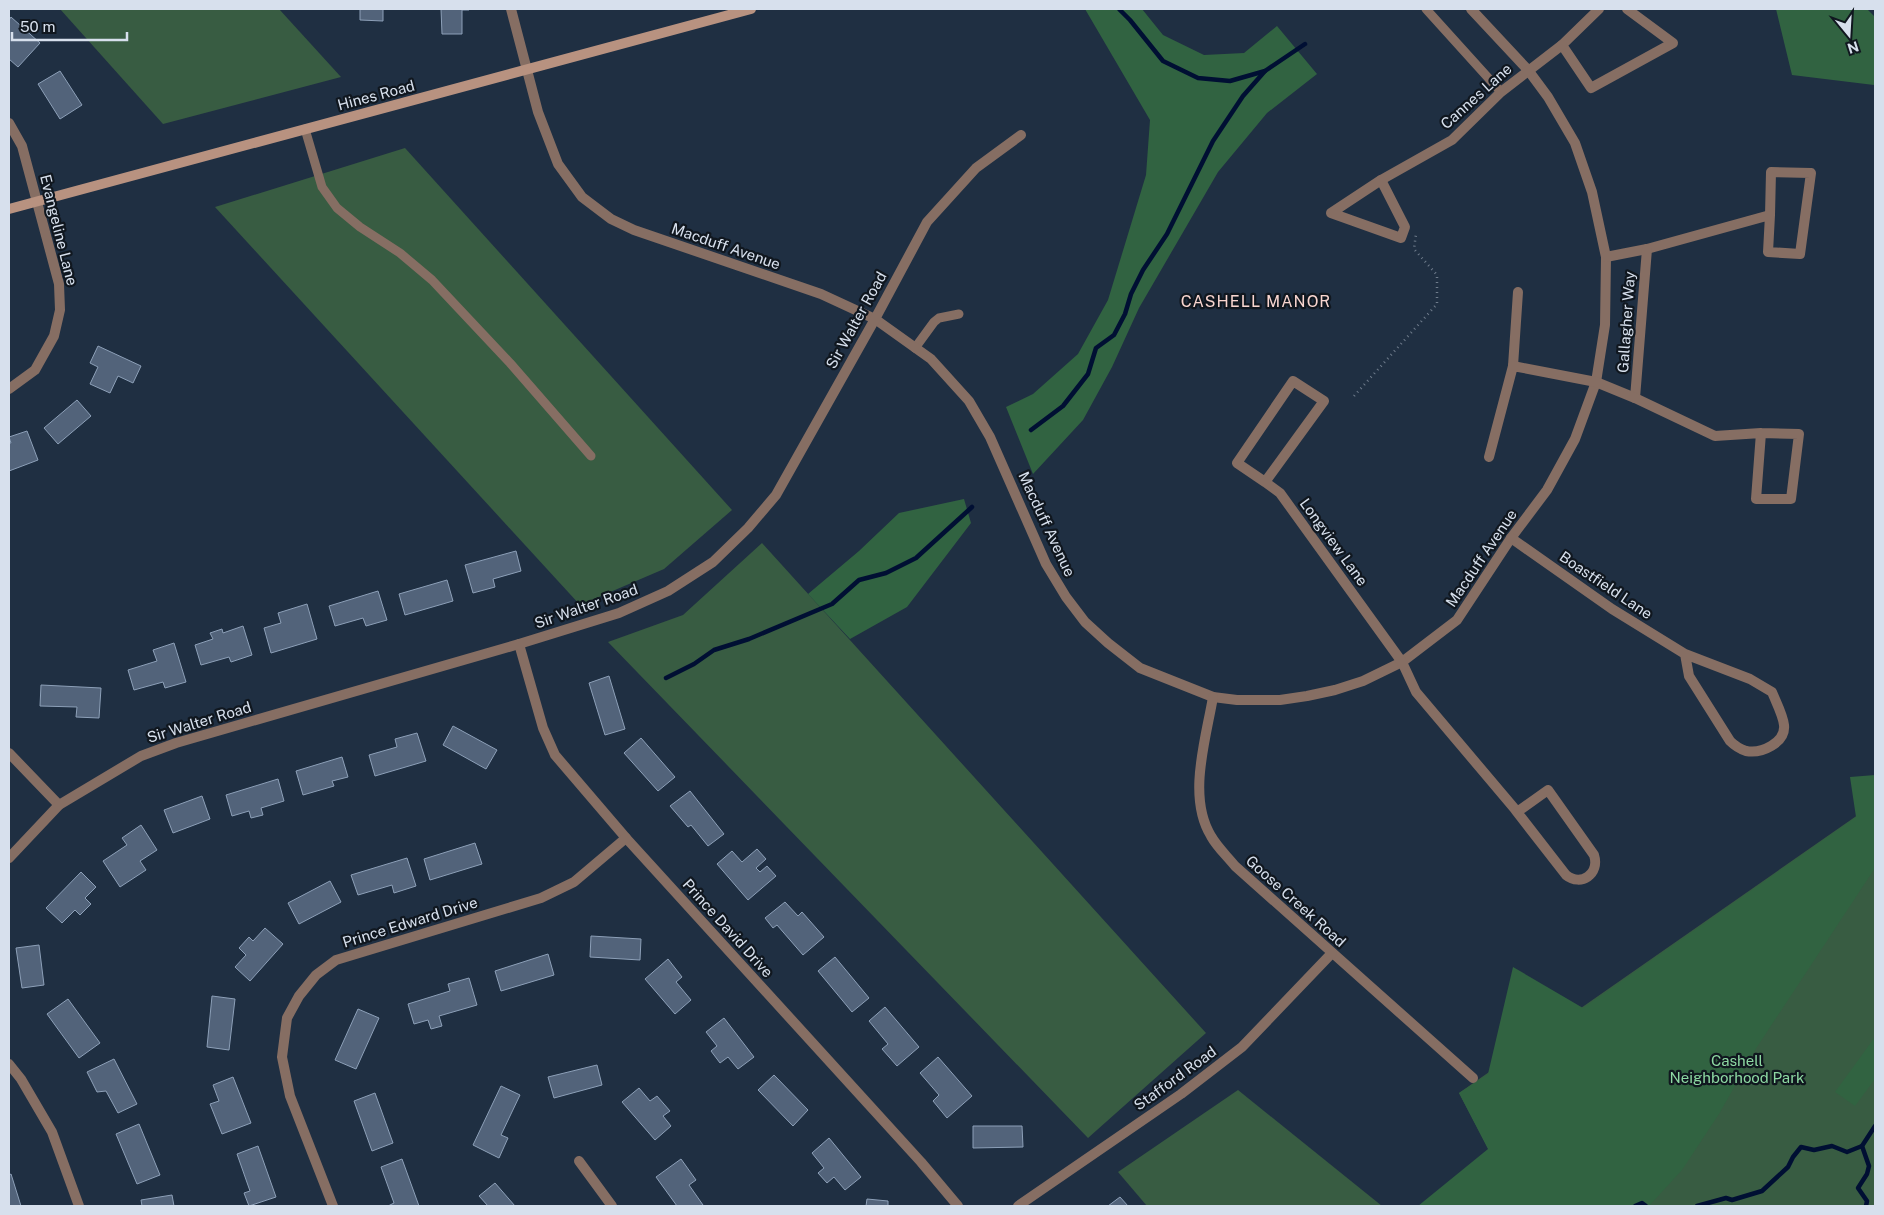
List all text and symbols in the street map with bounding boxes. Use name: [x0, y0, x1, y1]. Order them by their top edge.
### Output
scale bar: [12, 10, 128, 42]
north arrow: [1824, 10, 1874, 60]
text: 50 m: [20, 18, 55, 35]
text: N: [1845, 38, 1861, 57]
street label: Cannes Lane: [1437, 60, 1515, 132]
street label: Hines Road: [336, 77, 416, 113]
street label: Evangeline Lane: [37, 173, 81, 287]
street label: Macduff Avenue: [669, 219, 783, 273]
street label: Sir Walter Road: [822, 269, 890, 371]
street label: Gallagher Way: [1614, 271, 1638, 373]
district label: CASHELL MANOR: [1181, 292, 1331, 311]
street label: Macduff Avenue: [1015, 469, 1079, 579]
street label: Longview Lane: [1297, 495, 1371, 589]
street label: Macduff Avenue: [1442, 506, 1520, 610]
street label: Boastfield Lane: [1556, 548, 1656, 622]
street label: Sir Walter Road: [532, 580, 640, 632]
street label: Sir Walter Road: [145, 698, 253, 746]
street label: Goose Creek Road: [1243, 852, 1349, 950]
street label: Prince David Drive: [679, 875, 777, 981]
street label: Prince Edward Drive: [340, 893, 480, 951]
street label: Stafford Road: [1131, 1043, 1219, 1113]
park label: Cashell Neighborhood Park: [1670, 1052, 1804, 1086]

